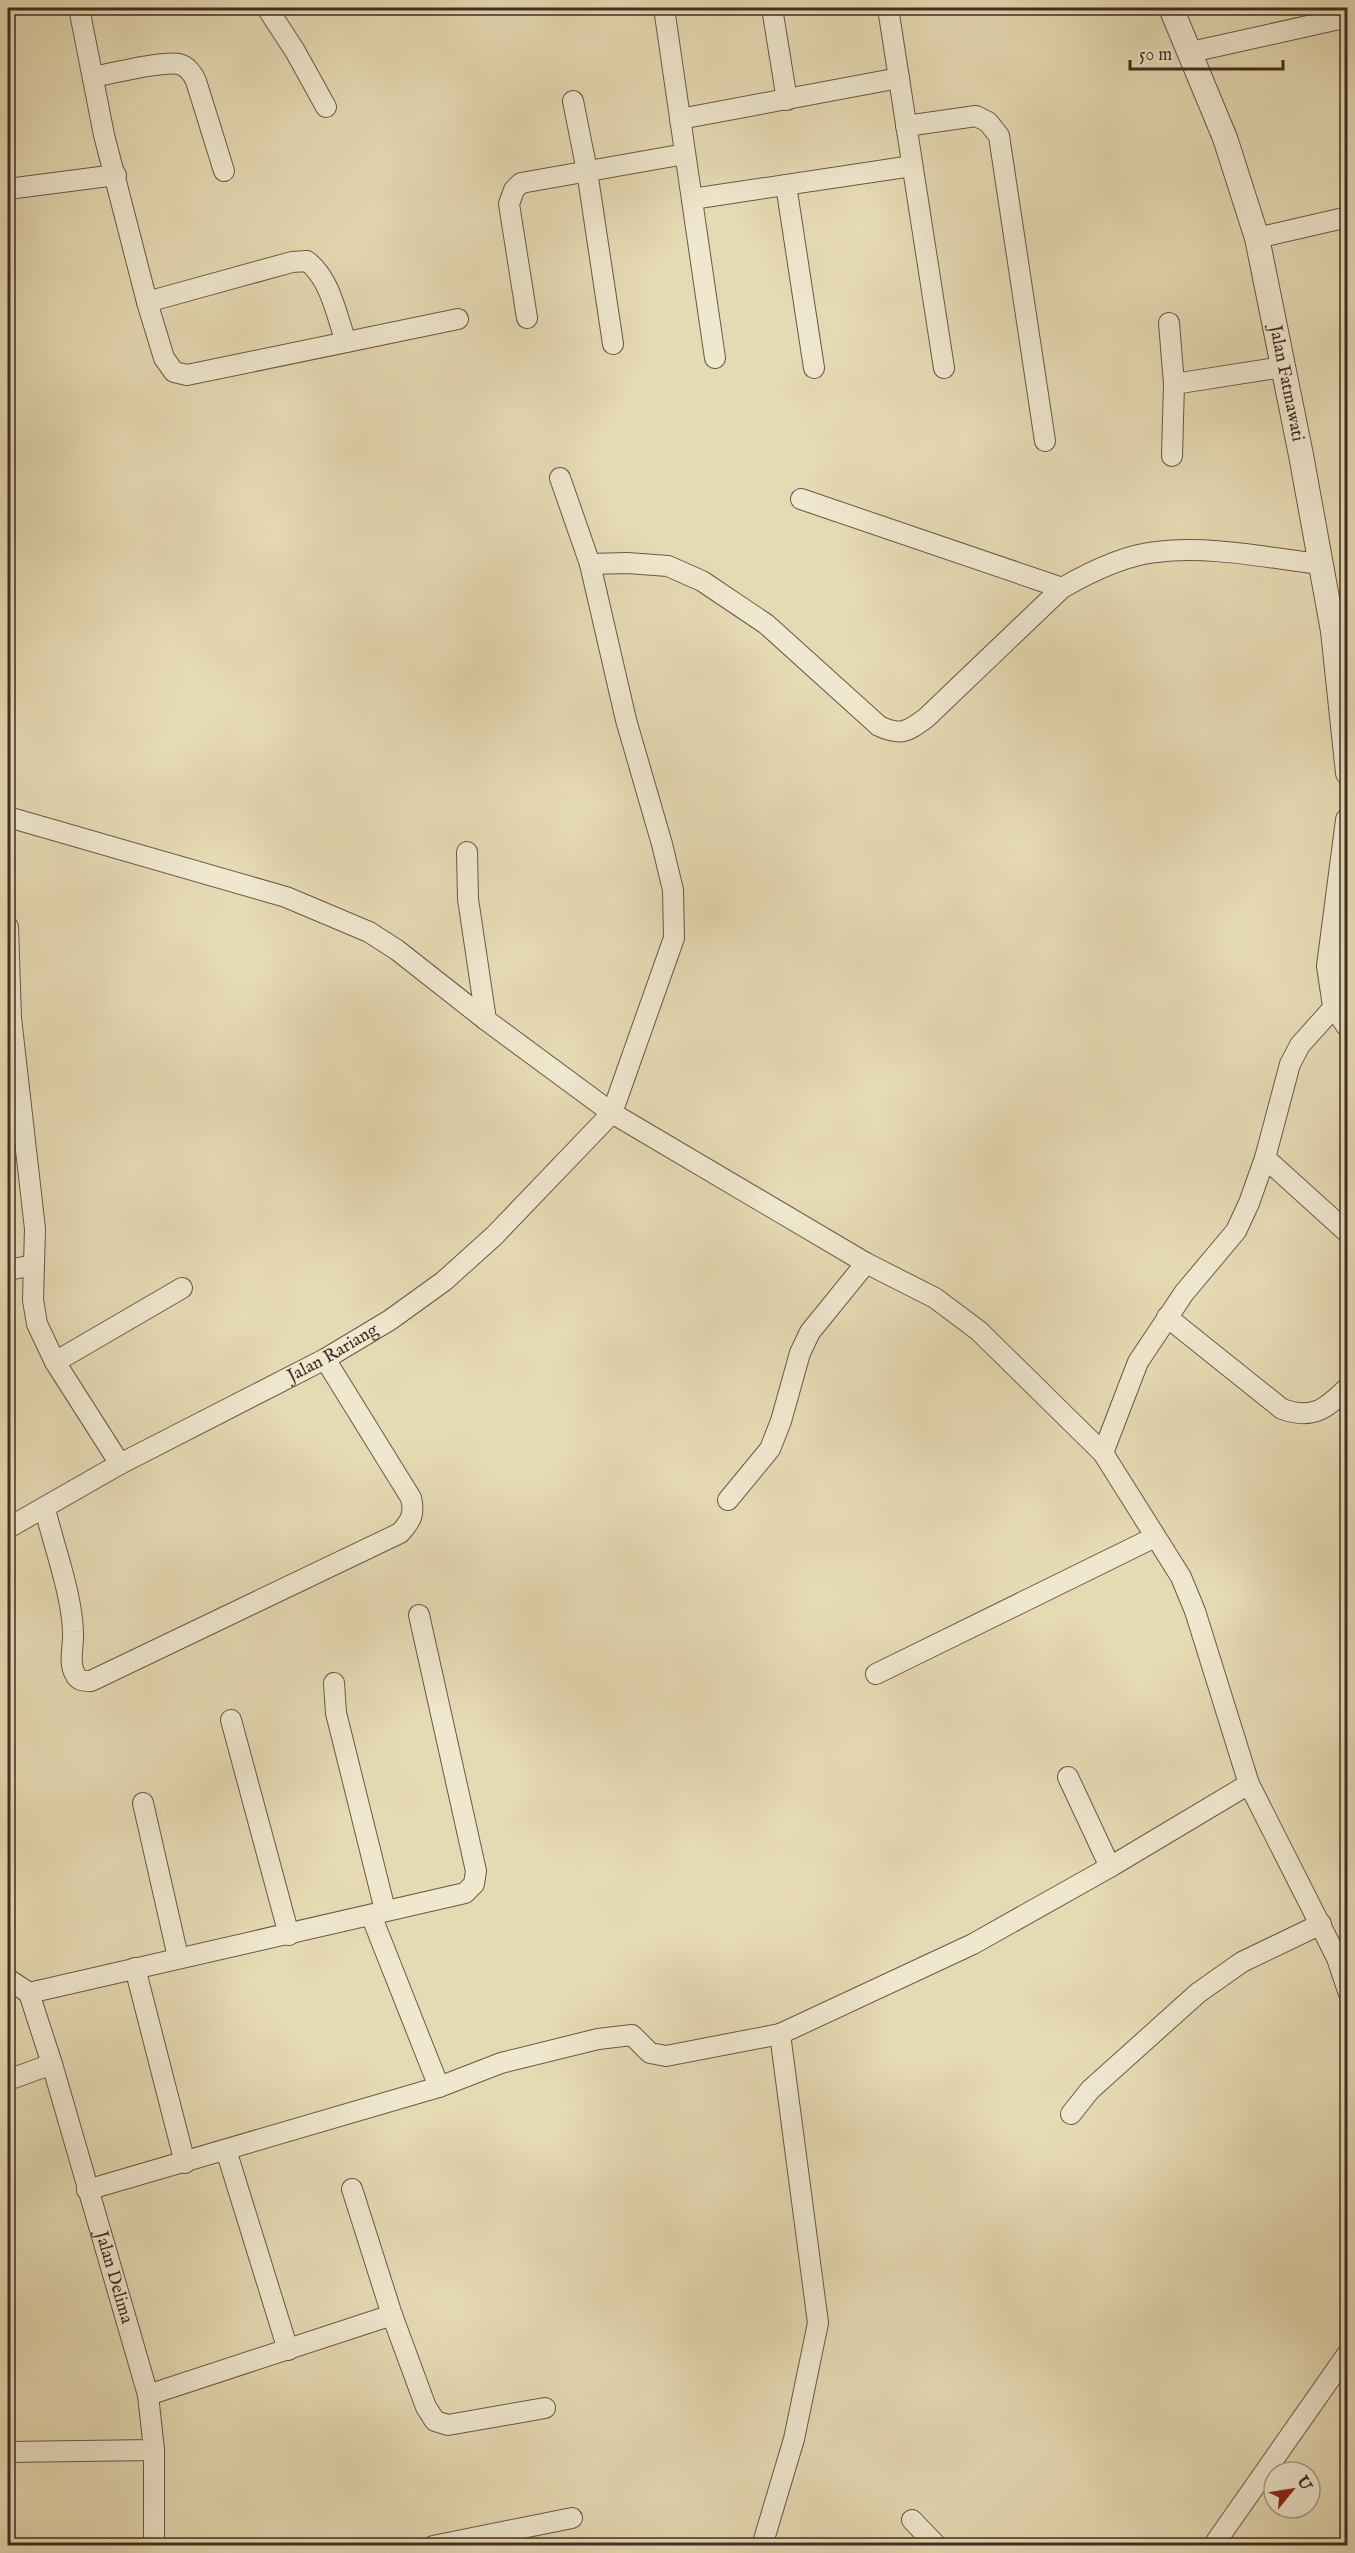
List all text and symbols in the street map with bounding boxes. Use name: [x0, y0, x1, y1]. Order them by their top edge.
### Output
scale bar: [1130, 33, 1283, 71]
text: 50 m: [1139, 44, 1172, 67]
street label: Jalan Fatmawati: [1263, 321, 1309, 444]
street label: Jalan Rariang: [282, 1318, 383, 1389]
street label: Jalan Delima: [89, 2227, 138, 2326]
north arrow: [1262, 2460, 1322, 2520]
text: U: [1291, 2472, 1316, 2495]

